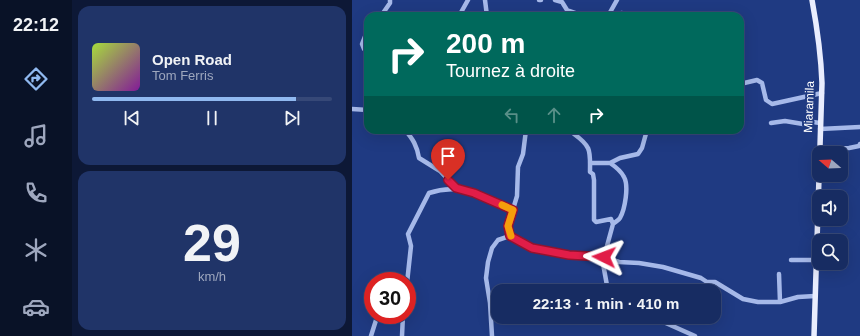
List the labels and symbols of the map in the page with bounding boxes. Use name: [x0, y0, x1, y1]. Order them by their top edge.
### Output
street label: Miaramila: [801, 80, 817, 133]
pin: [431, 139, 465, 180]
north arrow: [812, 146, 848, 182]
position arrow: [583, 236, 625, 278]
speed limit sign: 30: [364, 272, 416, 324]

